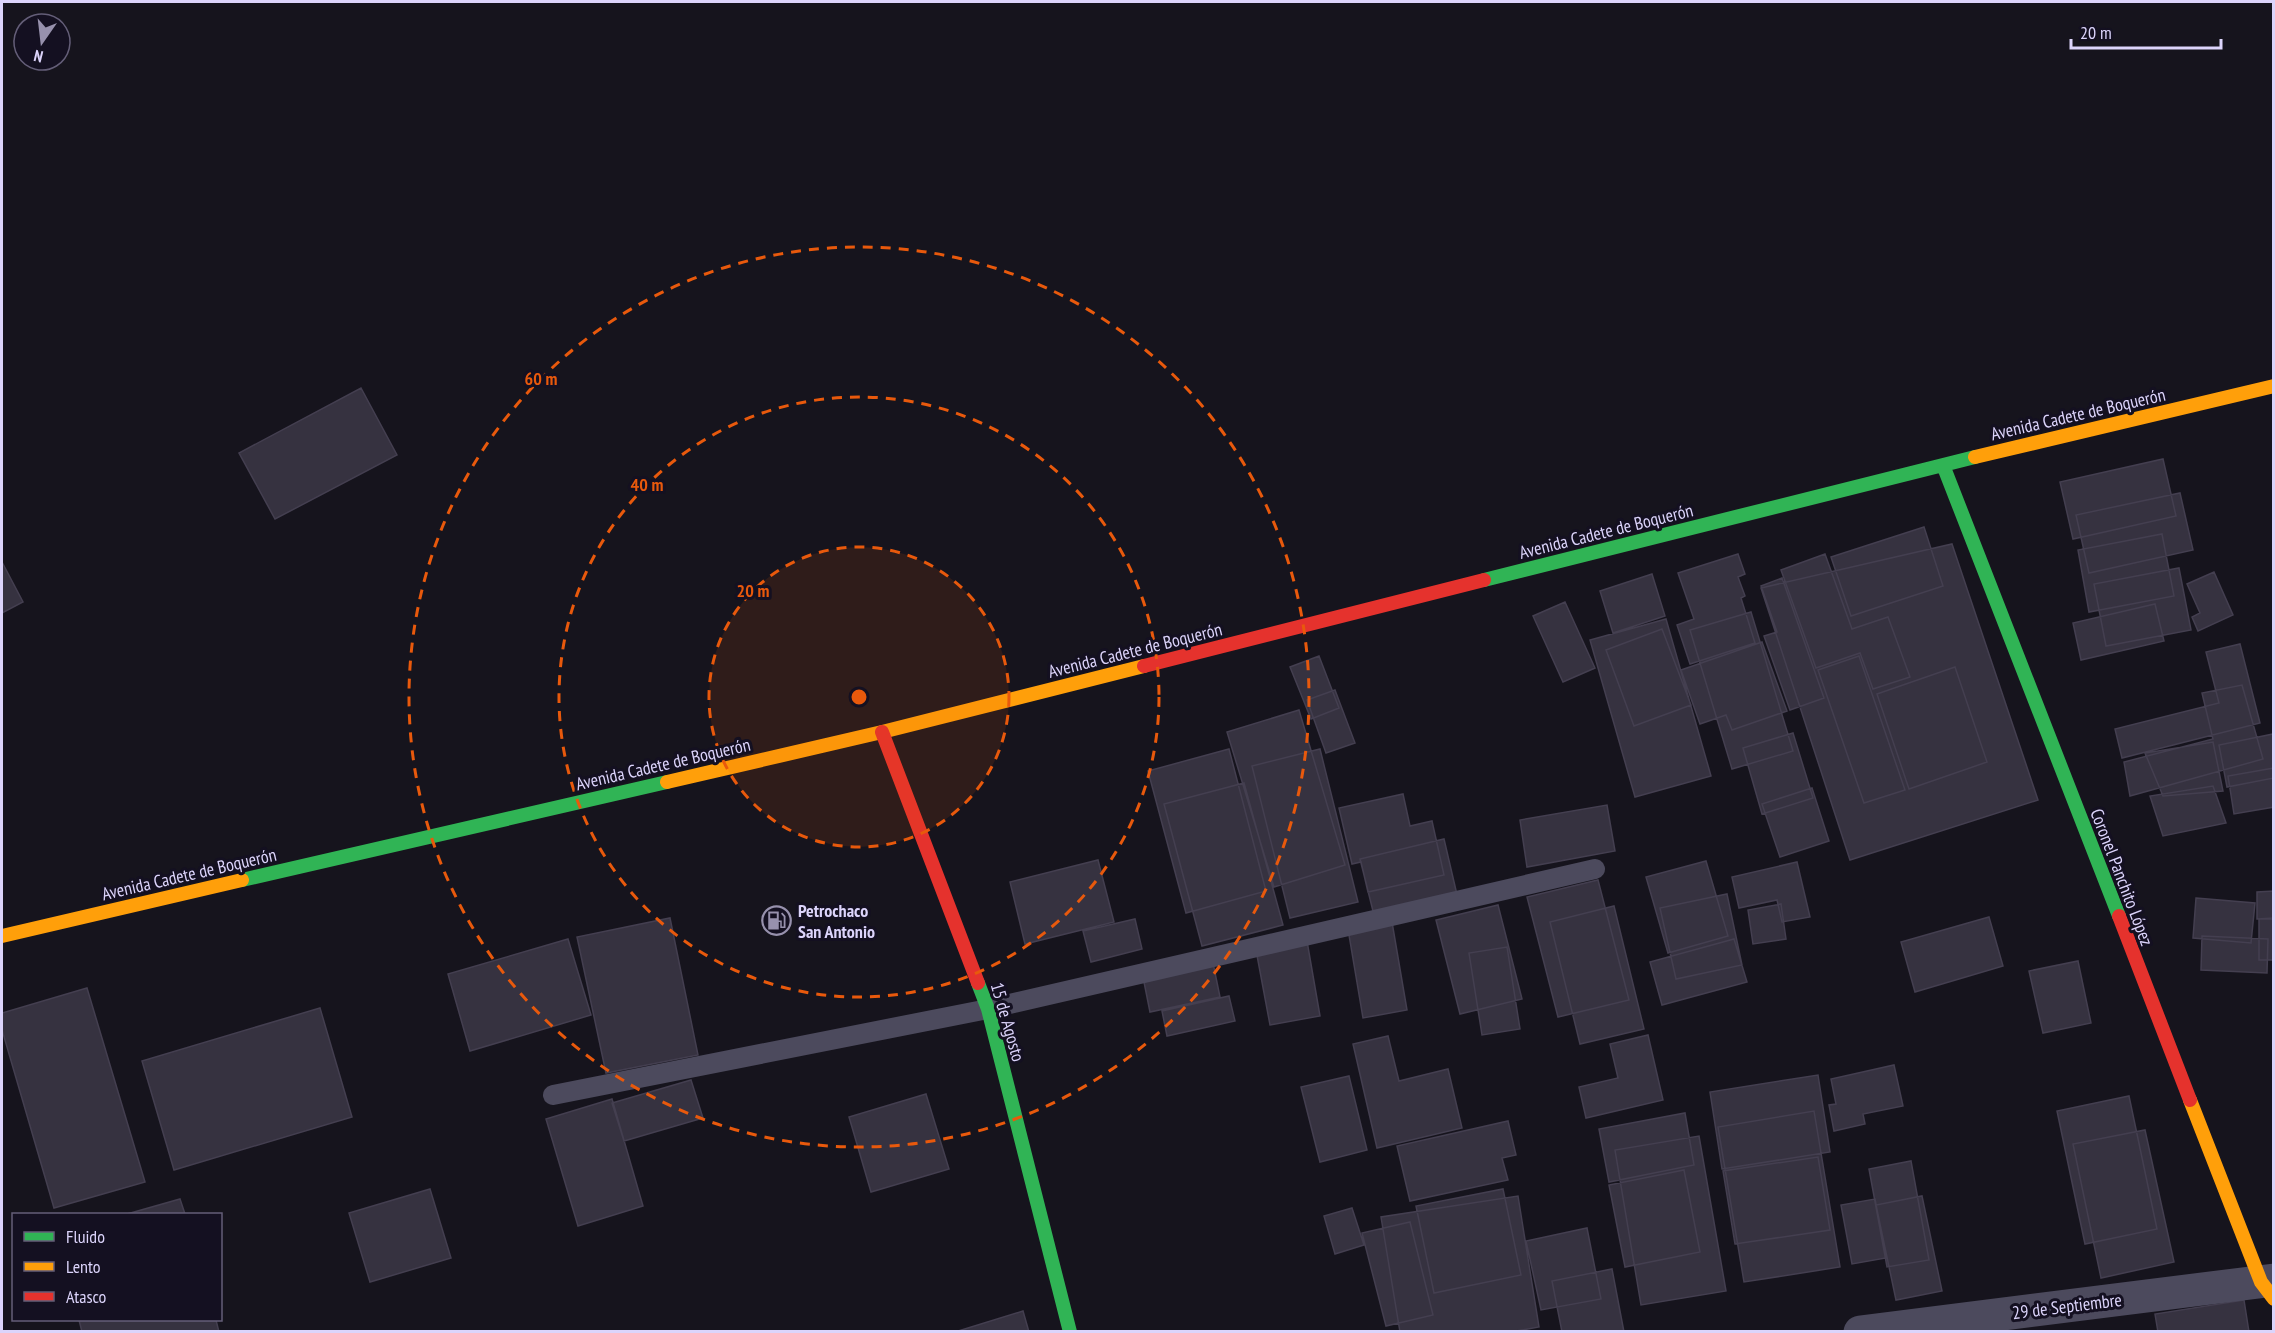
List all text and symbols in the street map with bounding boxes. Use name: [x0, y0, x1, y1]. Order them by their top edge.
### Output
north arrow: [12, 12, 72, 72]
scale bar: [2071, 12, 2221, 50]
text: 20 m: [2080, 21, 2112, 44]
text: N: [32, 46, 45, 67]
text: 60 m: [525, 367, 557, 390]
street label: Avenida Cadete de Boquerón: [1988, 383, 2168, 445]
text: 40 m: [631, 473, 663, 496]
street label: Avenida Cadete de Boquerón: [1517, 498, 1695, 564]
text: 20 m: [737, 579, 769, 602]
street label: Avenida Cadete de Boquerón: [1046, 617, 1224, 683]
centre of rings: [849, 687, 869, 707]
street label: Avenida Cadete de Boquerón: [573, 733, 753, 795]
street label: Coronel Panchito López: [2085, 805, 2159, 949]
street label: Avenida Cadete de Boquerón: [99, 843, 279, 905]
place label: Petrochaco San Antonio: [798, 899, 875, 943]
fuel station icon: Petrochaco San Antonio: [761, 904, 793, 936]
street label: 15 de Agosto: [986, 980, 1030, 1064]
legend: [12, 1213, 222, 1321]
text: Fluido: [66, 1225, 105, 1248]
text: Lento: [66, 1255, 101, 1278]
text: Atasco: [66, 1285, 107, 1308]
street label: 29 de Septiembre: [2011, 1288, 2123, 1324]

